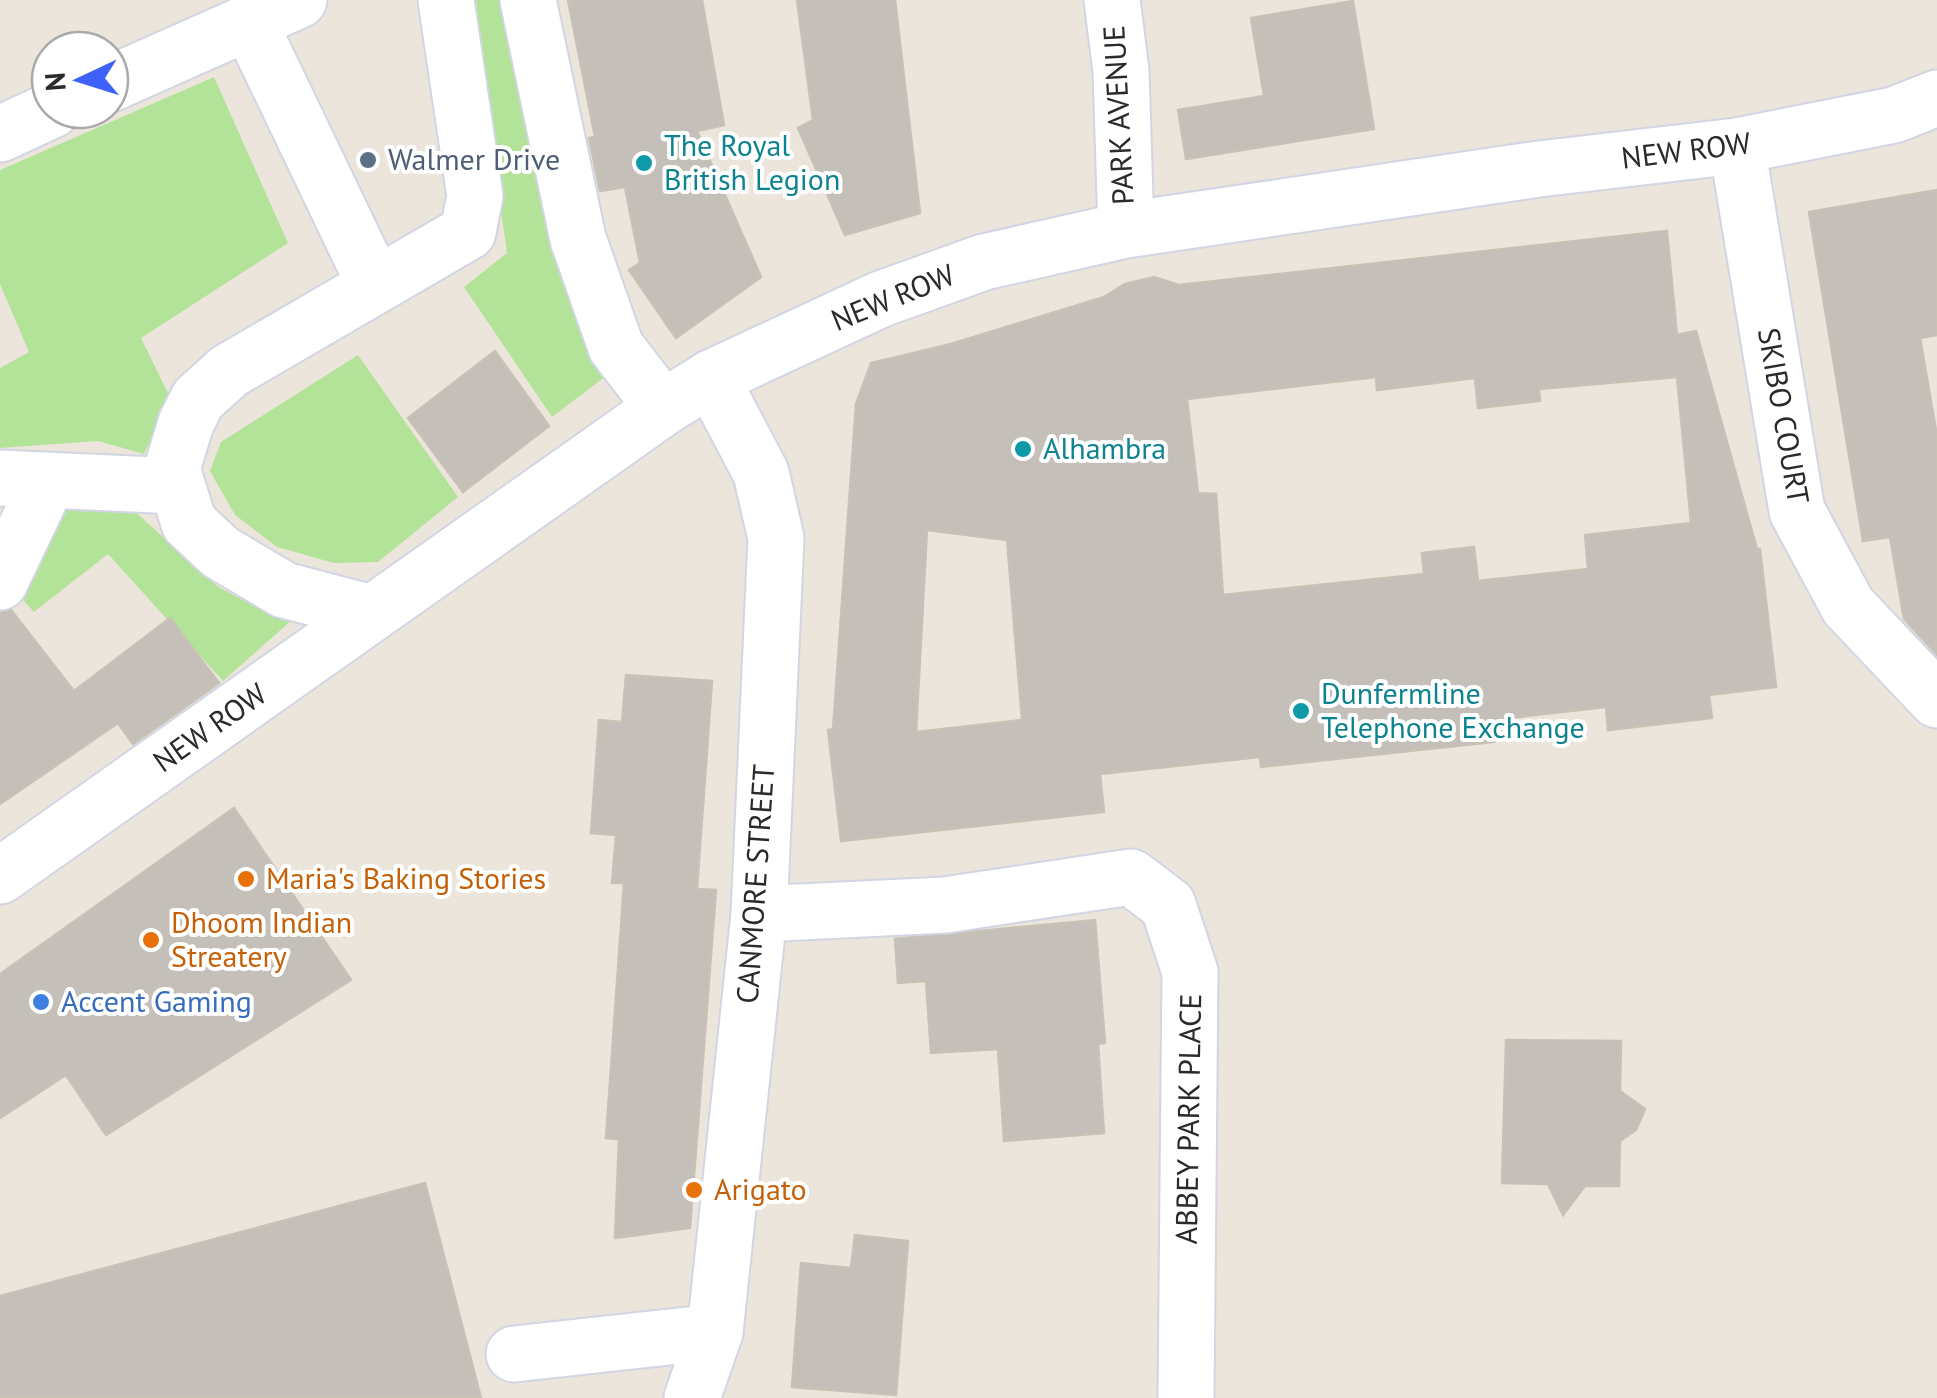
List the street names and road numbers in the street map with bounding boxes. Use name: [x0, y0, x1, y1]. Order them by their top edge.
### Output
street label: PARK AVENUE: [1093, 24, 1142, 206]
street label: NEW ROW: [1619, 122, 1753, 177]
street label: NEW ROW: [825, 254, 960, 339]
street label: SKIBO COURT: [1750, 325, 1819, 507]
street label: NEW ROW: [145, 674, 274, 780]
street label: CANMORE STREET: [727, 763, 782, 1005]
street label: ABBEY PARK PLACE: [1166, 993, 1209, 1245]

